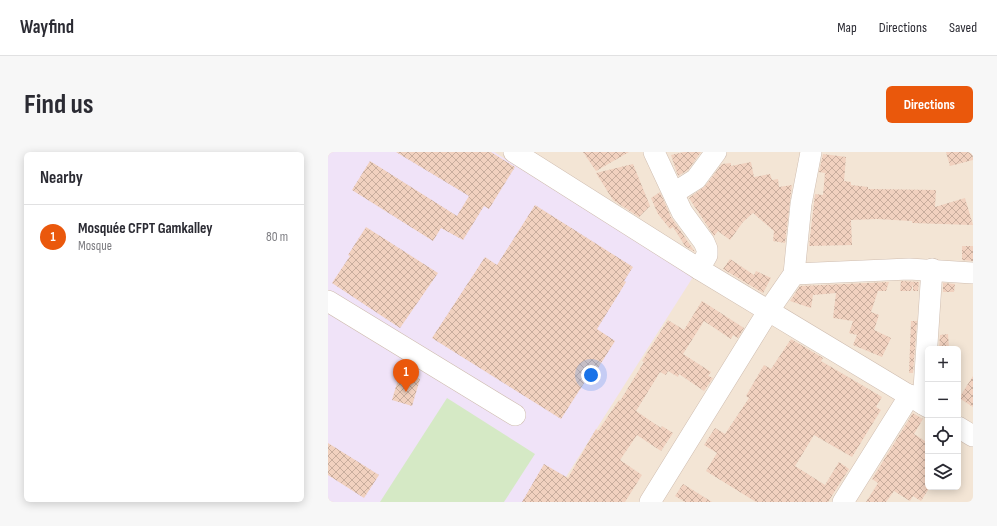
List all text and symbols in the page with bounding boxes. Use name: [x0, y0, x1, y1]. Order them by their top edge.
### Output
text: Wayfind: [20, 16, 74, 39]
text: Map: [837, 19, 857, 36]
text: Directions: [879, 19, 927, 36]
text: Saved: [949, 19, 977, 36]
button: Directions: [886, 86, 973, 123]
text: Find us: [24, 88, 93, 121]
text: Nearby: [40, 168, 83, 188]
text: Mosquée CFPT Gamkalley: [78, 219, 213, 238]
text: 1: [50, 229, 56, 245]
text: 80 m: [266, 229, 288, 245]
text: Mosque: [78, 238, 112, 254]
map controls: [925, 346, 961, 490]
button: +: [925, 346, 961, 382]
pin: 1: [393, 359, 419, 392]
your location: [581, 365, 601, 385]
button: −: [925, 382, 961, 418]
button: locate: [925, 418, 961, 454]
button: layers: [925, 454, 961, 490]

